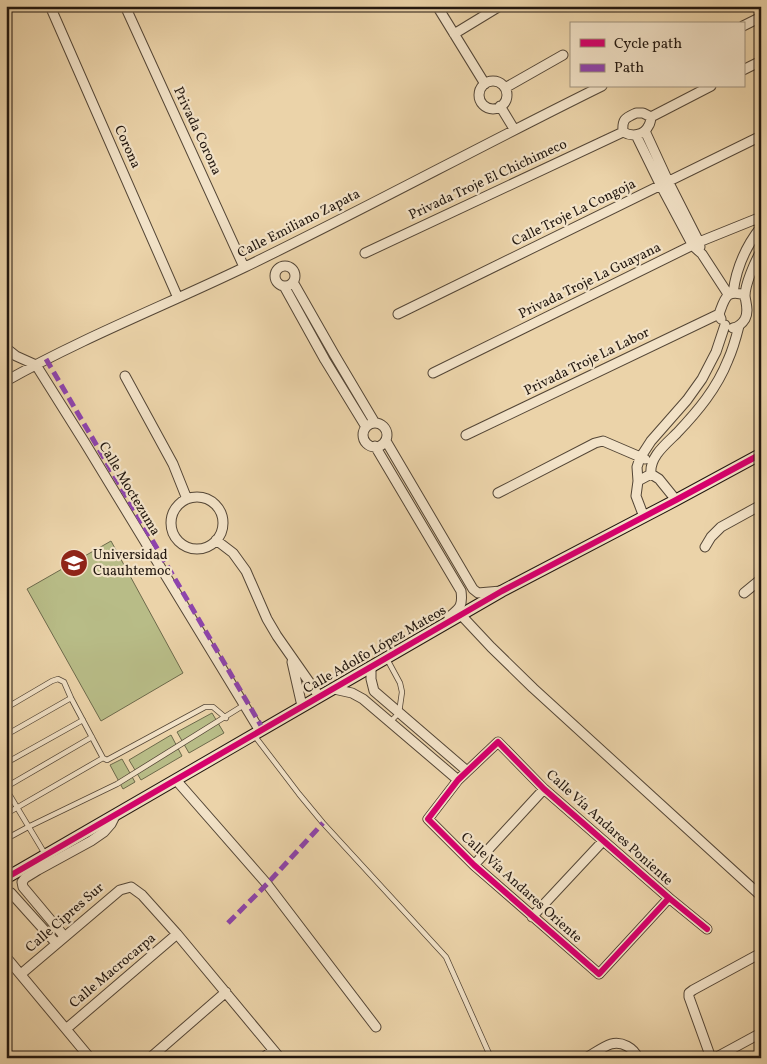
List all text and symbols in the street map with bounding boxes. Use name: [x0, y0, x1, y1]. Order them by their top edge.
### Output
legend: [570, 22, 744, 88]
text: Cycle path: [614, 34, 682, 55]
text: Path: [614, 58, 644, 79]
street label: Privada Corona: [168, 84, 226, 178]
street label: Corona: [109, 122, 145, 172]
street label: Privada Troje El Chichimeco: [406, 135, 570, 225]
street label: Calle Troje La Congoja: [509, 175, 639, 251]
street label: Calle Emiliano Zapata: [234, 185, 364, 263]
street label: Privada Troje La Guayana: [516, 238, 664, 324]
street label: Privada Troje La Labor: [521, 323, 653, 401]
street label: Calle Moctezuma: [94, 439, 164, 539]
place label: Universidad Cuauhtemoc: [93, 546, 171, 581]
school or university icon: Universidad Cuauhtemoc: [59, 548, 89, 578]
street label: Calle Adolfo López Mateos: [300, 601, 450, 699]
street label: Calle Vía Andares Poniente: [541, 766, 677, 890]
street label: Calle Vía Andares Oriente: [456, 828, 586, 948]
street label: Calle Cipres Sur: [22, 879, 108, 957]
street label: Calle Macrocarpa: [66, 929, 160, 1013]

